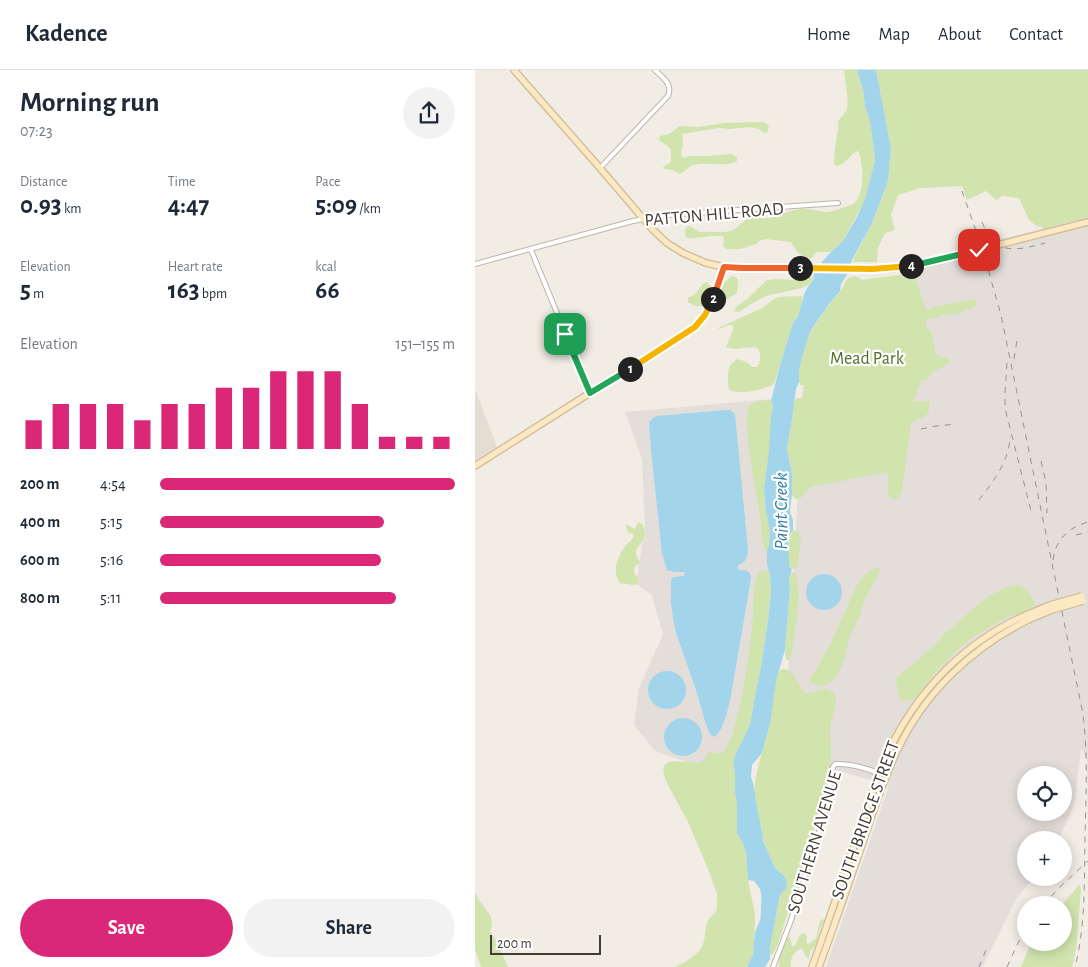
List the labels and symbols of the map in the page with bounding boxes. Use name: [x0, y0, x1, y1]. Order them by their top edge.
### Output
street label: PATTON HILL ROAD: [644, 200, 784, 230]
pin: [958, 229, 1000, 271]
pin: 4: [899, 254, 923, 278]
pin: 3: [787, 256, 813, 280]
pin: 2: [701, 286, 725, 312]
pin: [544, 313, 586, 355]
park label: Mead Park: [830, 350, 905, 368]
pin: 1: [617, 356, 643, 382]
water label: Paint Creek: [772, 472, 791, 550]
street label: SOUTH BRIDGE STREET: [829, 739, 903, 902]
street label: SOUTHERN AVENUE: [785, 769, 845, 915]
scale bar: [490, 932, 601, 955]

